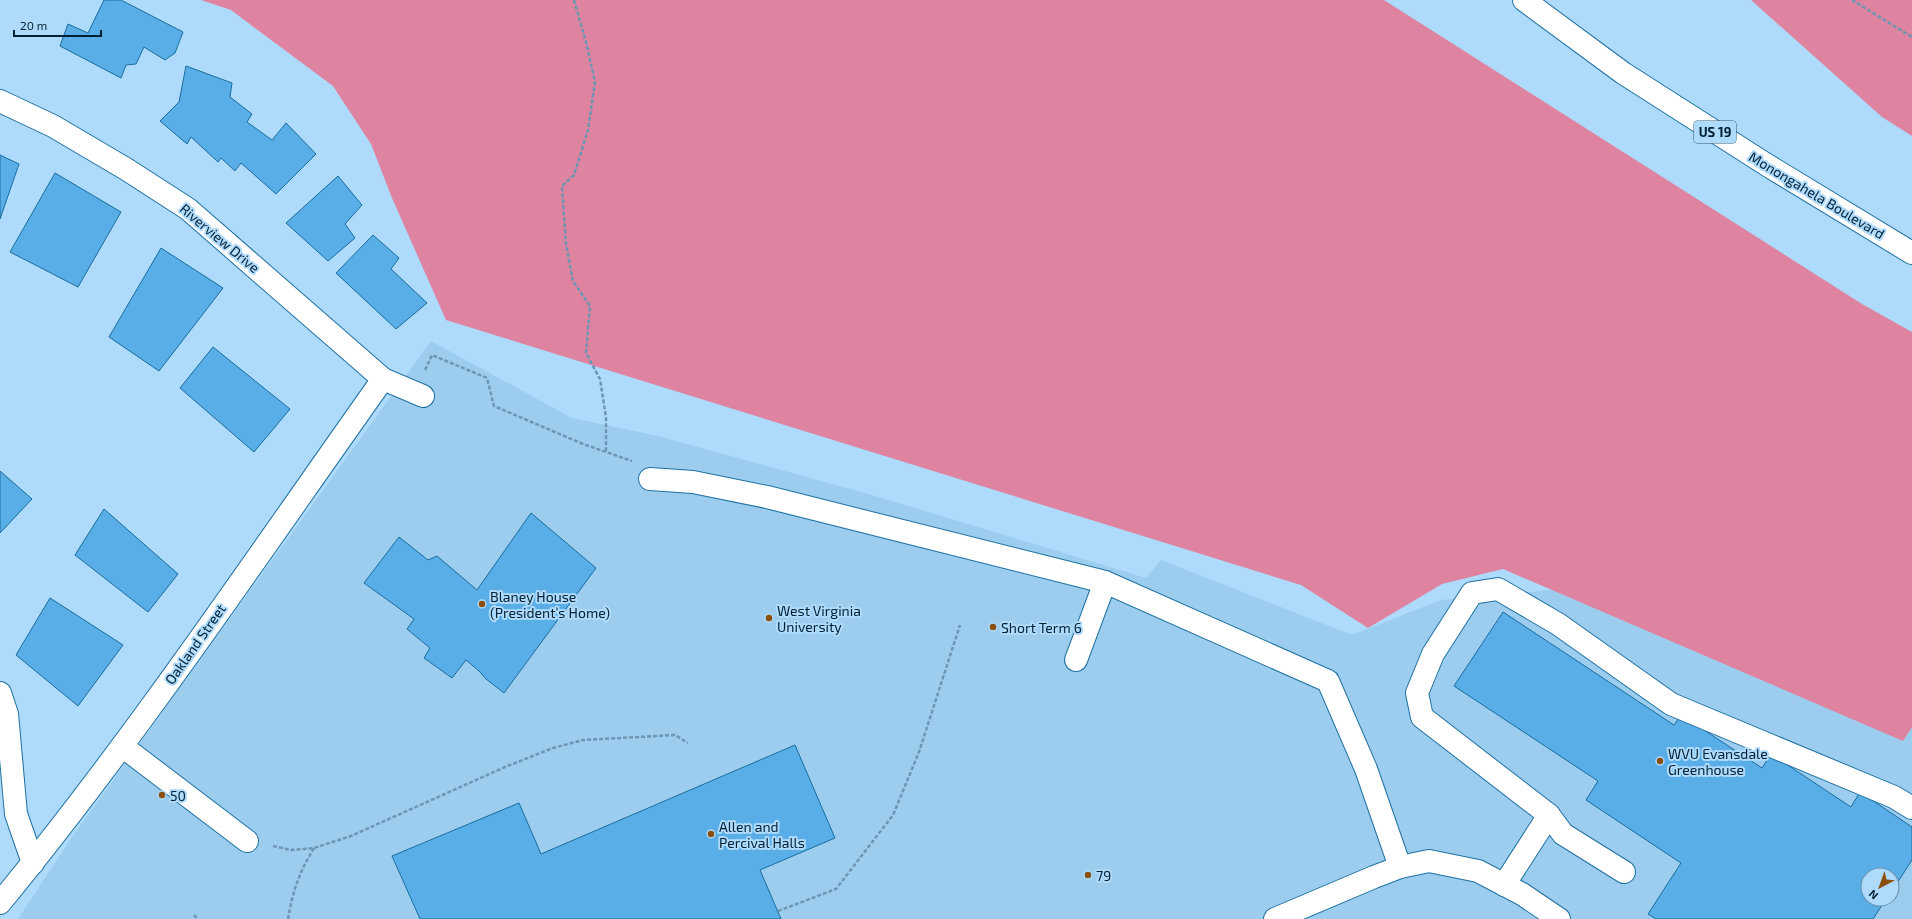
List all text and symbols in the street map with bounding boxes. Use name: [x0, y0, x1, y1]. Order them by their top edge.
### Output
scale bar: [14, 12, 101, 38]
text: 20 m: [20, 18, 47, 32]
road number: US 19: [1694, 121, 1736, 143]
street label: Monongahela Boulevard: [1746, 148, 1888, 242]
street label: Riverview Drive: [177, 200, 263, 276]
place label: Blaney House (President’s Home): [490, 588, 610, 621]
marker: Blaney House (President’s Home): [477, 599, 487, 609]
street label: Oakland Street: [161, 601, 229, 687]
place label: West Virginia University: [777, 602, 861, 635]
marker: West Virginia University: [764, 613, 774, 623]
place label: Short Term 6: [1001, 619, 1082, 636]
marker: Short Term 6: [988, 622, 998, 632]
place label: WVU Evansdale Greenhouse: [1668, 745, 1768, 778]
marker: WVU Evansdale Greenhouse: [1655, 756, 1665, 766]
place label: 50: [170, 787, 186, 804]
marker: 50: [157, 790, 167, 800]
place label: Allen and Percival Halls: [719, 818, 805, 851]
marker: Allen and Percival Halls: [706, 829, 716, 839]
place label: 79: [1096, 867, 1111, 884]
north arrow: [1860, 867, 1900, 907]
marker: 79: [1083, 870, 1093, 880]
text: N: [1866, 887, 1880, 902]

